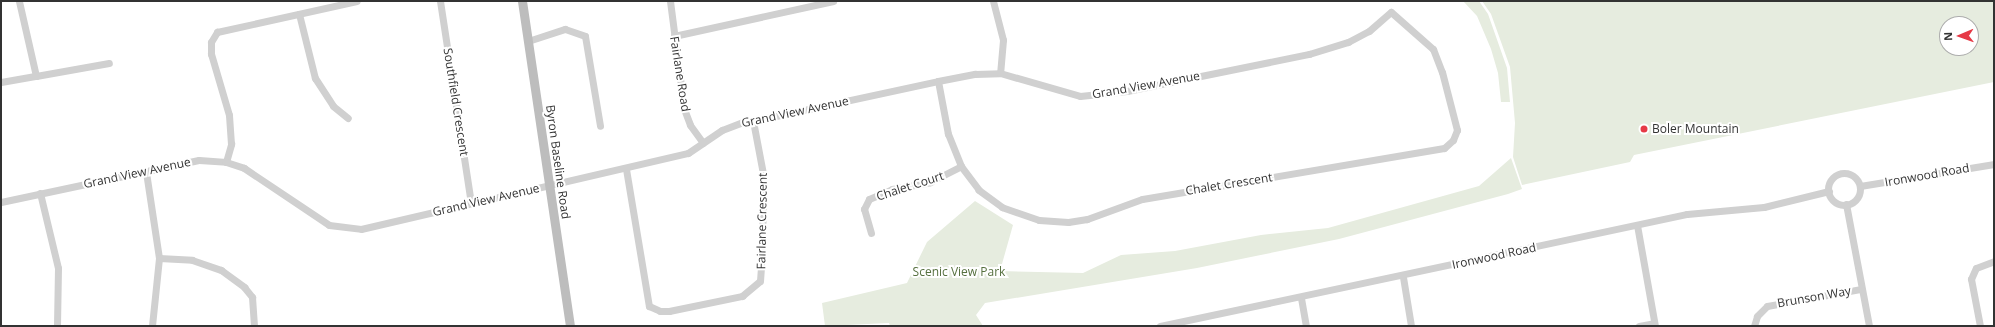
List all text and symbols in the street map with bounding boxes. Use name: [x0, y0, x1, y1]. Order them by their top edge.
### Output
north arrow: [1939, 16, 1979, 56]
text: N: [1940, 32, 1955, 41]
street label: Fairlane Road: [667, 35, 693, 113]
street label: Southfield Crescent: [440, 47, 472, 157]
street label: Grand View Avenue: [1091, 68, 1201, 102]
street label: Grand View Avenue: [740, 94, 850, 130]
street label: Byron Baseline Road: [543, 104, 573, 220]
place label: Boler Mountain: [1652, 122, 1739, 136]
marker: Boler Mountain: [1639, 124, 1649, 134]
street label: Grand View Avenue: [82, 155, 192, 191]
street label: Ironwood Road: [1884, 160, 1970, 190]
street label: Chalet Court: [874, 168, 946, 204]
street label: Chalet Crescent: [1185, 170, 1273, 198]
street label: Fairlane Crescent: [754, 173, 770, 269]
street label: Grand View Avenue: [431, 181, 541, 219]
street label: Ironwood Road: [1451, 240, 1537, 272]
park label: Scenic View Park: [913, 265, 1005, 279]
street label: Brunson Way: [1776, 283, 1852, 311]

